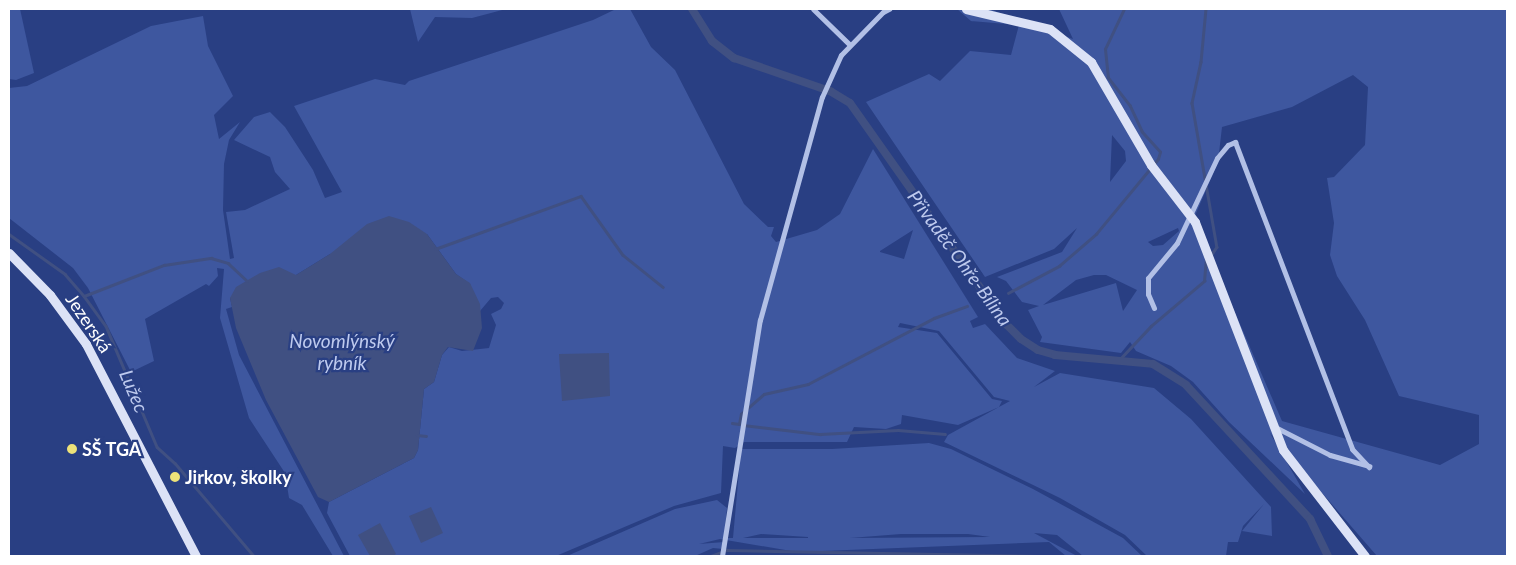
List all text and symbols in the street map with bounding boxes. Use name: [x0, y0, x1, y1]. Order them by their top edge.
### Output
water label: Přivaděč Ohře-Bílina: [903, 186, 1017, 330]
street label: Jezerská: [61, 289, 117, 357]
water label: Novomlýnský rybník: [289, 330, 395, 374]
water label: Lužec: [115, 366, 153, 416]
place label: SŠ TGA: [82, 438, 142, 460]
marker: SŠ TGA: [66, 443, 78, 455]
place label: Jirkov, školky: [185, 466, 292, 488]
marker: Jirkov, školky: [169, 471, 181, 483]

